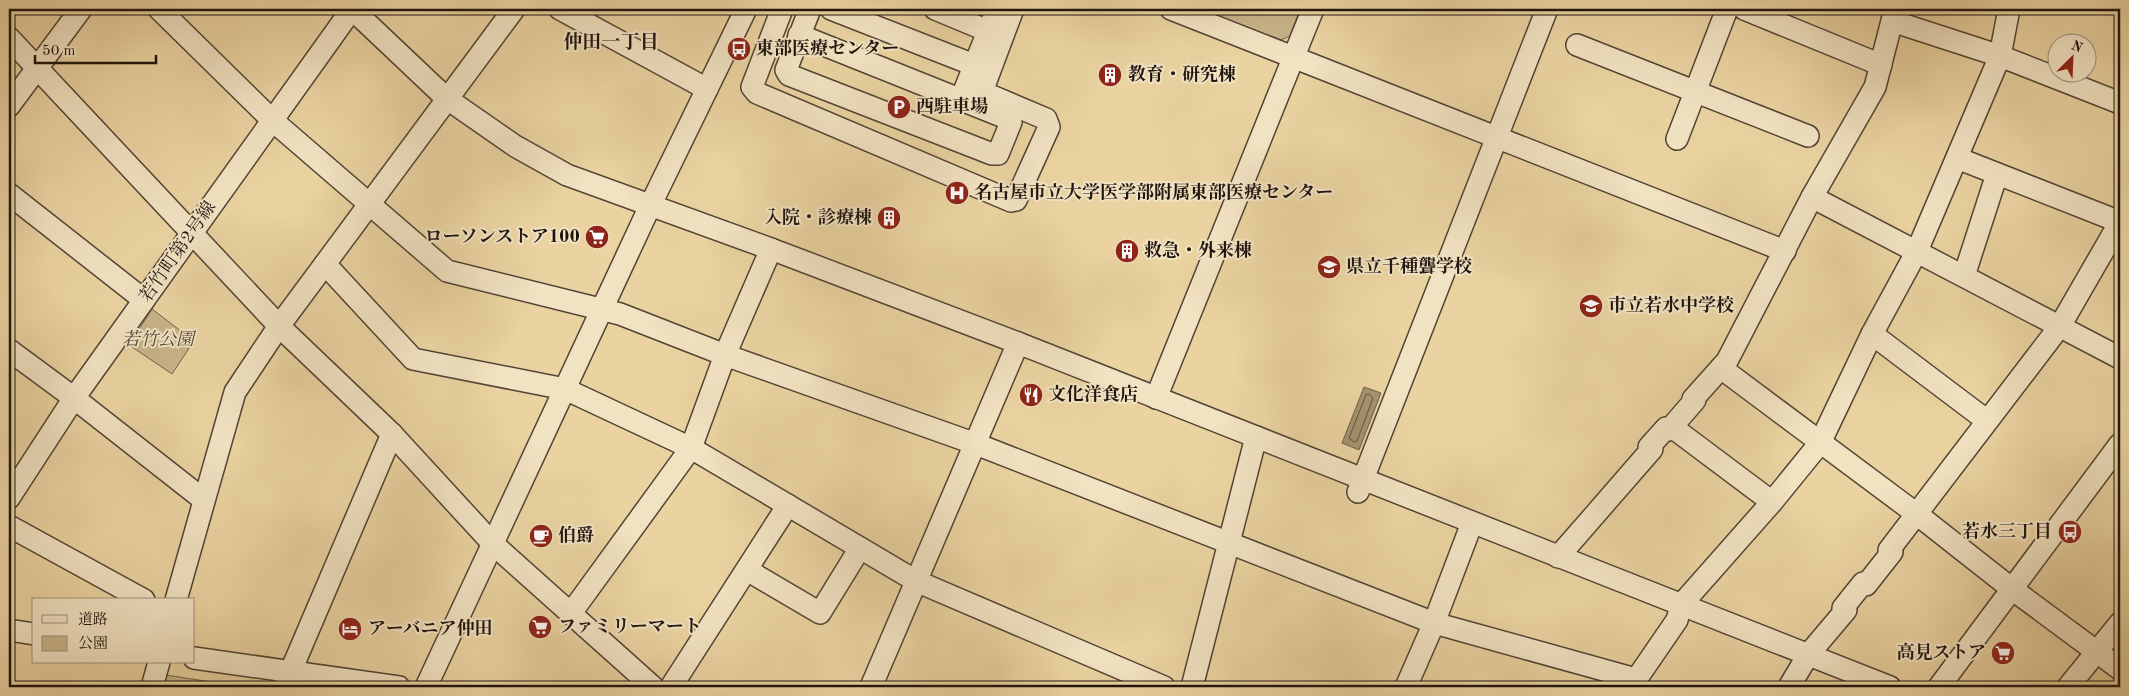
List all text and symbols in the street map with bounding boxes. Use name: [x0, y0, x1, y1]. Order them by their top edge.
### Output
district label: 仲田一丁目: [563, 31, 659, 53]
scale bar: [35, 32, 156, 64]
north arrow: [2046, 32, 2096, 82]
bus stop icon: 東部医療センター: [726, 36, 752, 62]
place label: 東部医療センター: [756, 38, 899, 58]
text: N: [2069, 38, 2085, 56]
text: 50 m: [42, 44, 76, 59]
building icon: 教育・研究棟: [1097, 62, 1123, 88]
place label: 教育・研究棟: [1128, 64, 1236, 84]
parking icon: 西駐車場: [886, 94, 912, 120]
place label: 西駐車場: [916, 96, 988, 116]
hospital icon: 名古屋市立大学医学部附属東部医療センター: [944, 180, 970, 206]
place label: 名古屋市立大学医学部附属東部医療センター: [974, 182, 1333, 202]
street label: 若竹町第2号線: [135, 197, 219, 306]
building icon: 入院・診療棟: [876, 205, 902, 231]
place label: 入院・診療棟: [764, 207, 872, 227]
supermarket icon: ローソンストア100: [584, 224, 610, 250]
place label: ローソンストア100: [424, 227, 580, 246]
building icon: 救急・外来棟: [1114, 238, 1140, 264]
place label: 救急・外来棟: [1144, 240, 1252, 260]
school or university icon: 県立千種聾学校: [1316, 254, 1342, 280]
place label: 県立千種聾学校: [1346, 256, 1472, 276]
school or university icon: 市立若水中学校: [1578, 293, 1604, 319]
place label: 市立若水中学校: [1608, 295, 1734, 315]
park label: 若竹公園: [122, 329, 197, 349]
restaurant icon: 文化洋食店: [1018, 382, 1044, 408]
place label: 文化洋食店: [1048, 384, 1138, 404]
bus stop icon: 若水三丁目: [2057, 519, 2083, 545]
place label: 若水三丁目: [1962, 521, 2052, 541]
cafe icon: 伯爵: [528, 523, 554, 549]
place label: 伯爵: [558, 525, 594, 545]
legend: [32, 598, 195, 664]
text: 道路: [78, 611, 108, 628]
supermarket icon: ファミリーマート: [527, 614, 553, 640]
hotel icon: アーバニア仲田: [337, 616, 363, 642]
place label: ファミリーマート: [558, 617, 702, 636]
place label: アーバニア仲田: [368, 618, 493, 638]
text: 公園: [78, 635, 108, 652]
supermarket icon: 高見ストア: [1990, 640, 2016, 666]
place label: 高見ストア: [1897, 642, 1986, 662]

